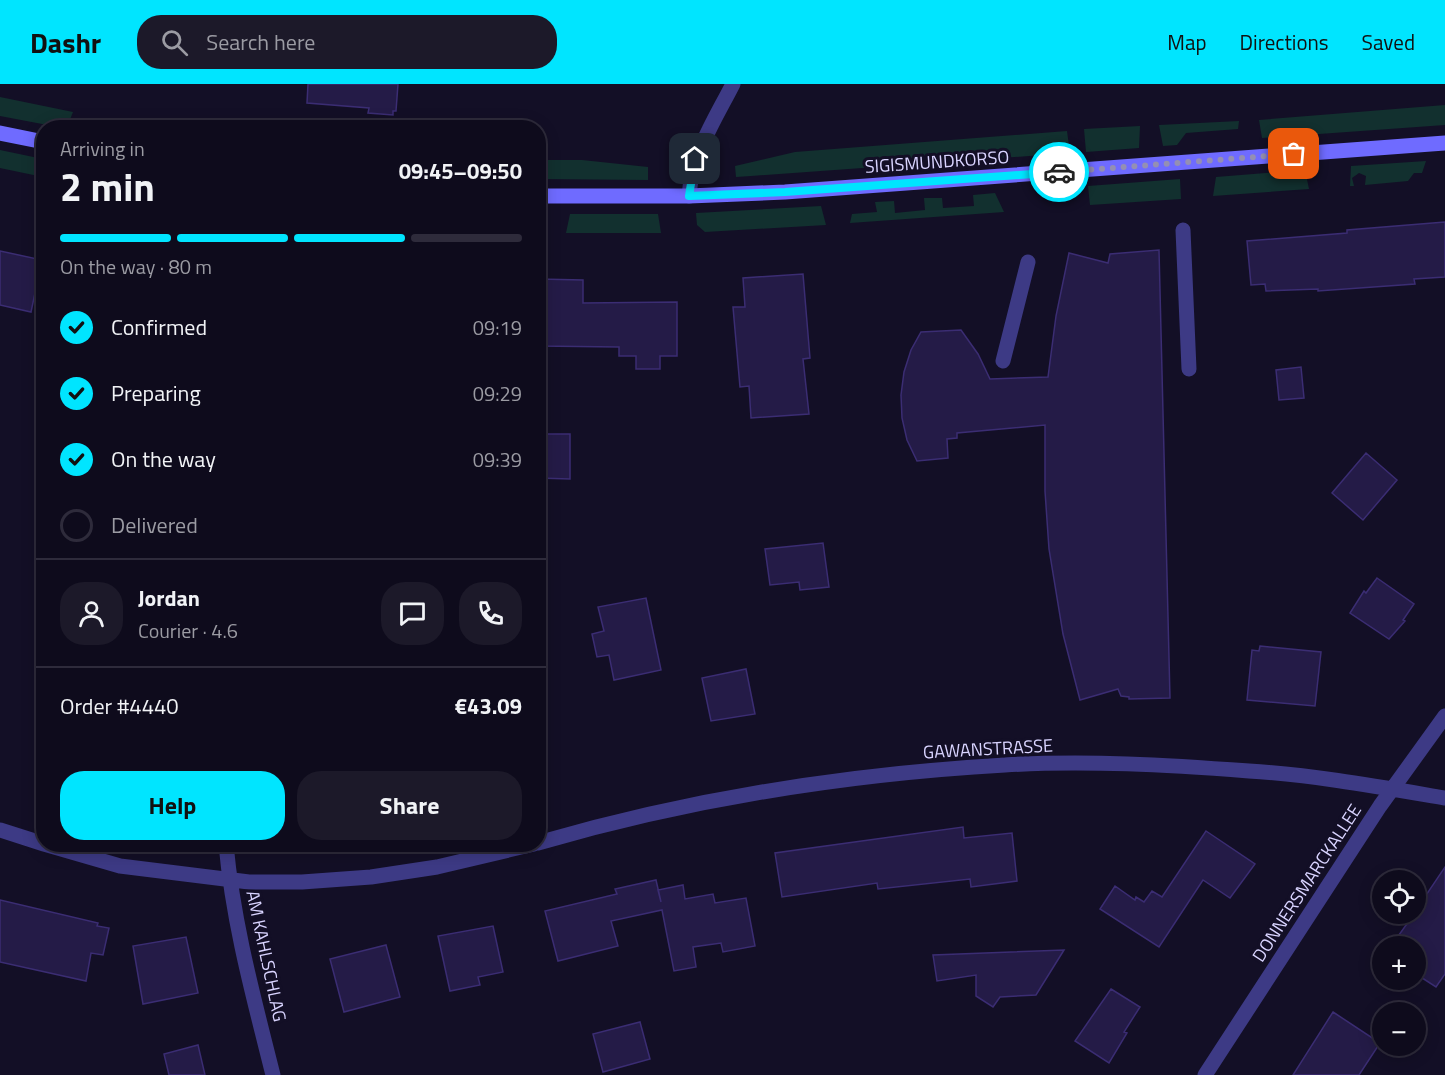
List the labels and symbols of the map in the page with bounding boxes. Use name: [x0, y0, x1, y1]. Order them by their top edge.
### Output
pin: [1268, 128, 1319, 179]
pin: [669, 133, 720, 184]
courier: [1029, 142, 1089, 202]
street label: SIGISMUNDKORSO: [864, 143, 1010, 180]
street label: GAWANSTRASSE: [922, 732, 1054, 765]
street label: DONNERSMARCKALLEE: [1245, 798, 1368, 967]
street label: AM KAHLSCHLAG: [239, 888, 294, 1024]

